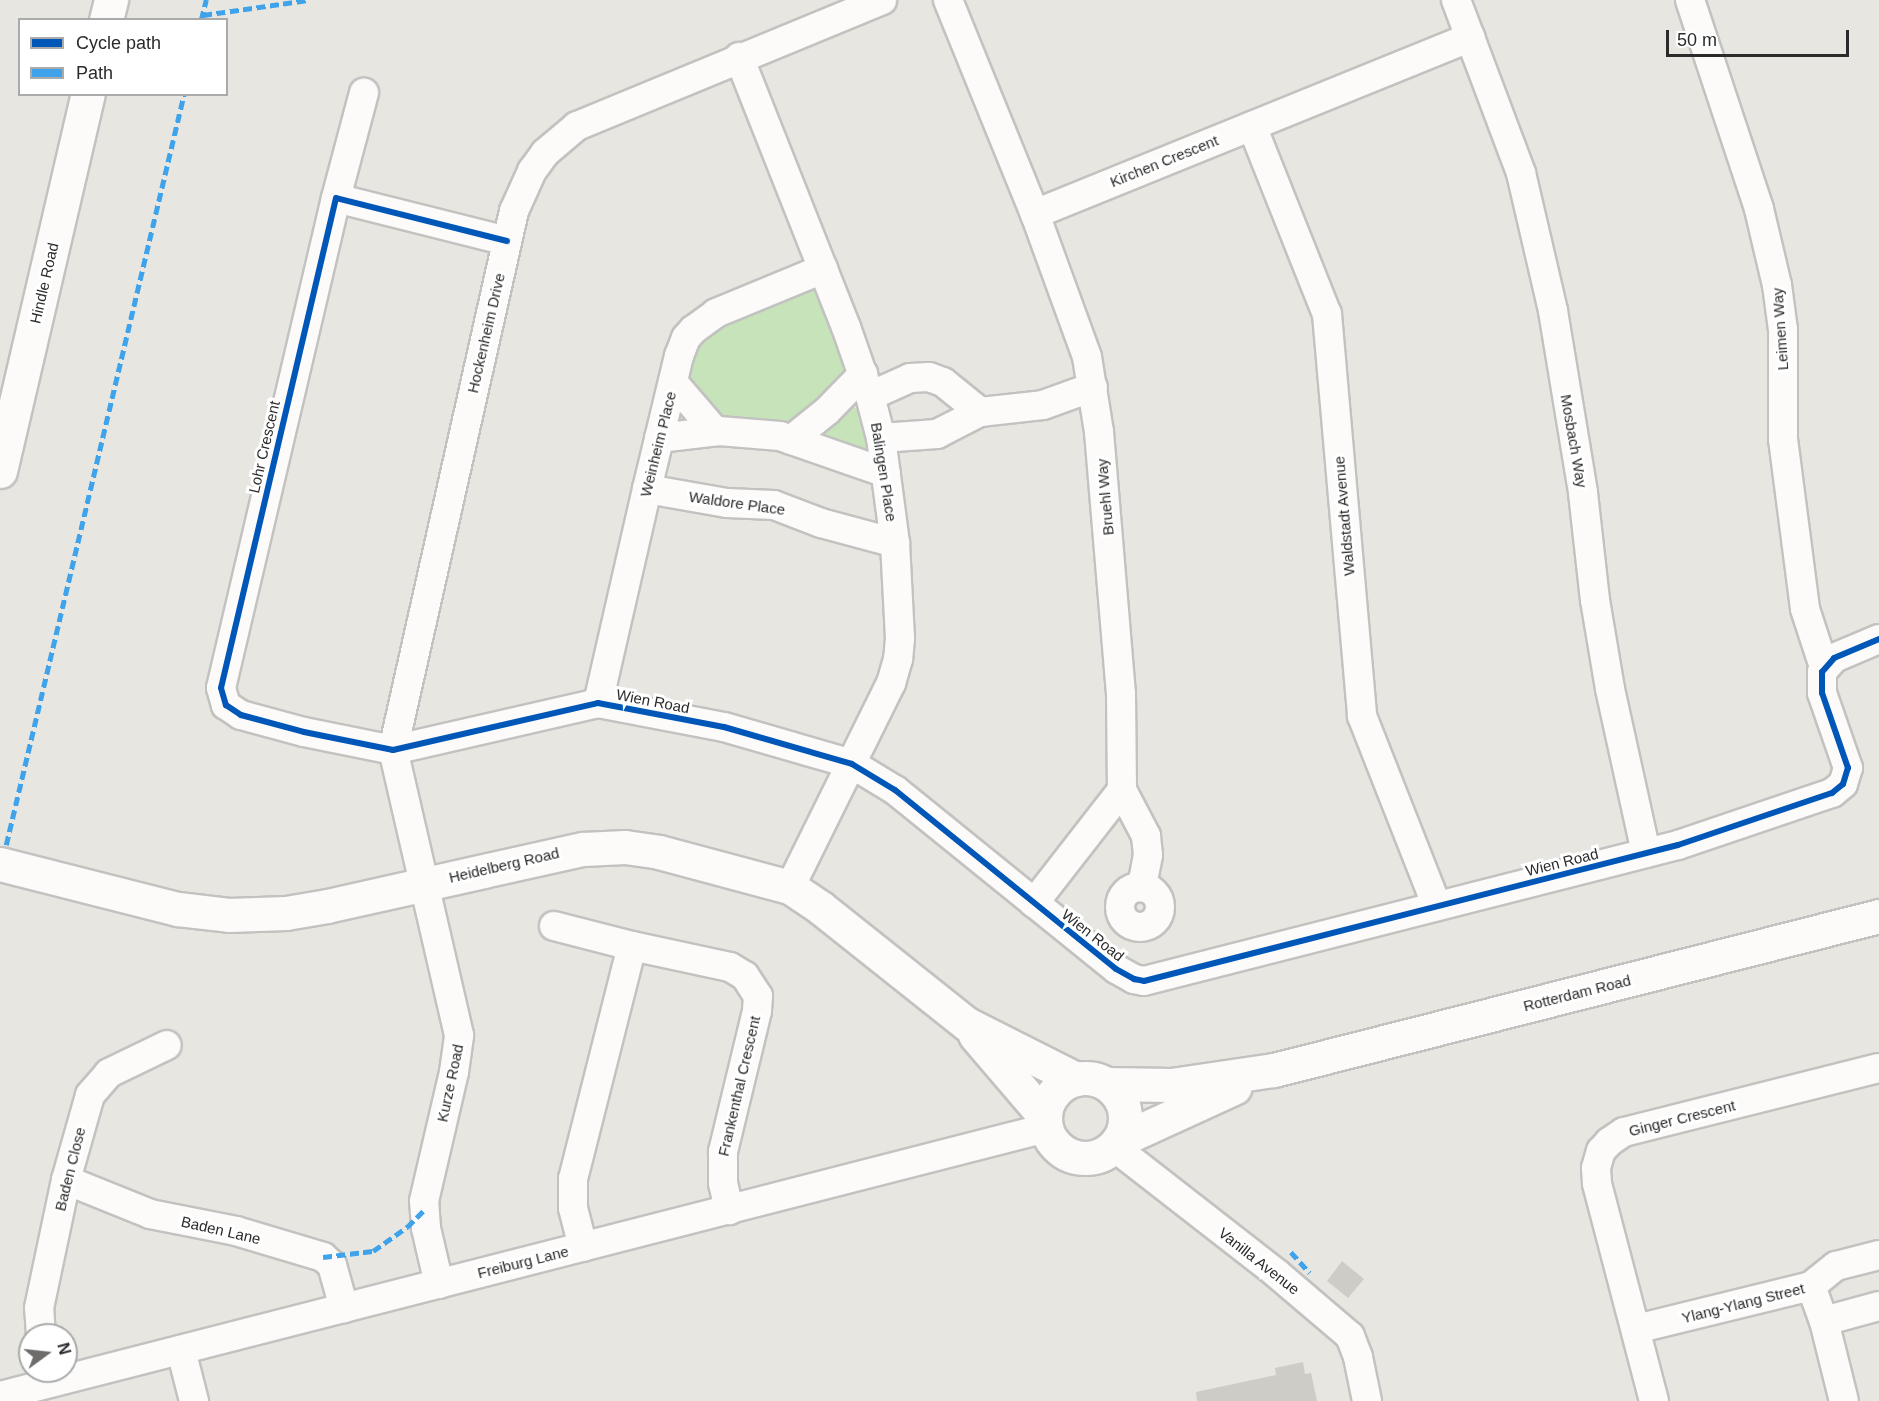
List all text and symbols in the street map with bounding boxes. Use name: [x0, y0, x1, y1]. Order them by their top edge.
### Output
legend: [18, 18, 228, 96]
scale bar: [1669, 18, 1852, 56]
text: 50 m: [1677, 30, 1717, 50]
text: Cycle path: [76, 33, 161, 53]
text: Path: [76, 63, 113, 83]
street label: Kirchen Crescent: [1107, 131, 1221, 191]
street label: Hindle Road: [26, 241, 62, 325]
street label: Hockenheim Drive: [463, 271, 509, 395]
street label: Leimen Way: [1768, 287, 1792, 371]
street label: Weinheim Place: [636, 389, 680, 499]
street label: Mosbach Way: [1557, 393, 1591, 489]
street label: Lohr Crescent: [245, 399, 283, 495]
street label: Balingen Place: [867, 421, 901, 523]
street label: Waldstadt Avenue: [1330, 455, 1358, 577]
street label: Bruehl Way: [1093, 458, 1117, 536]
street label: Waldore Place: [688, 487, 786, 519]
street label: Wien Road: [615, 685, 691, 717]
street label: Heidelberg Road: [447, 844, 561, 886]
street label: Wien Road: [1524, 844, 1600, 880]
street label: Wien Road: [1058, 905, 1128, 965]
street label: Rotterdam Road: [1521, 971, 1633, 1015]
street label: Frankenthal Crescent: [714, 1014, 764, 1158]
street label: Kurze Road: [433, 1042, 467, 1124]
street label: Ginger Crescent: [1627, 1096, 1737, 1140]
street label: Baden Close: [51, 1125, 89, 1213]
street label: Baden Lane: [180, 1212, 262, 1248]
street label: Vanilla Avenue: [1215, 1224, 1303, 1298]
street label: Freiburg Lane: [476, 1242, 570, 1282]
street label: Ylang-Ylang Street: [1680, 1279, 1806, 1327]
north arrow: [18, 1323, 78, 1383]
text: N: [54, 1341, 74, 1357]

